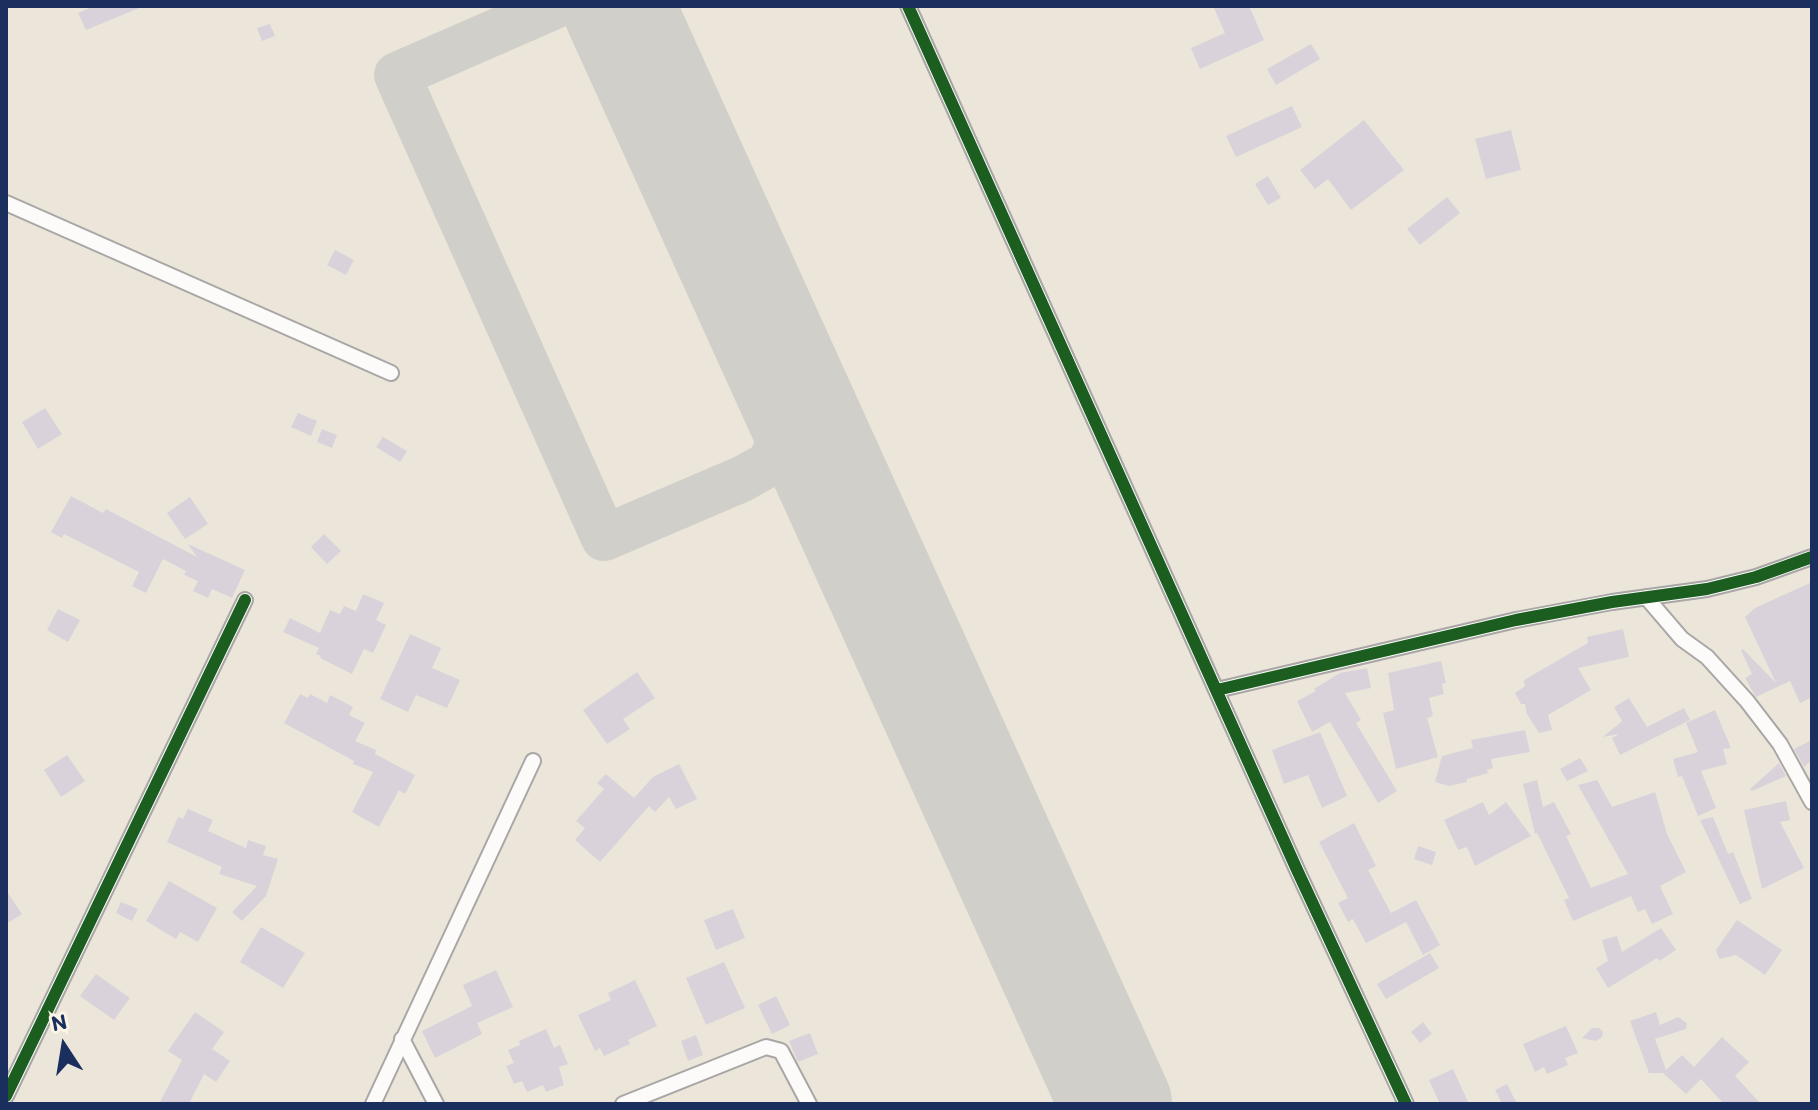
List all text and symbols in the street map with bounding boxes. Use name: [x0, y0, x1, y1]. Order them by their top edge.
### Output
north arrow: [24, 1006, 104, 1086]
text: N: [49, 1007, 69, 1037]

